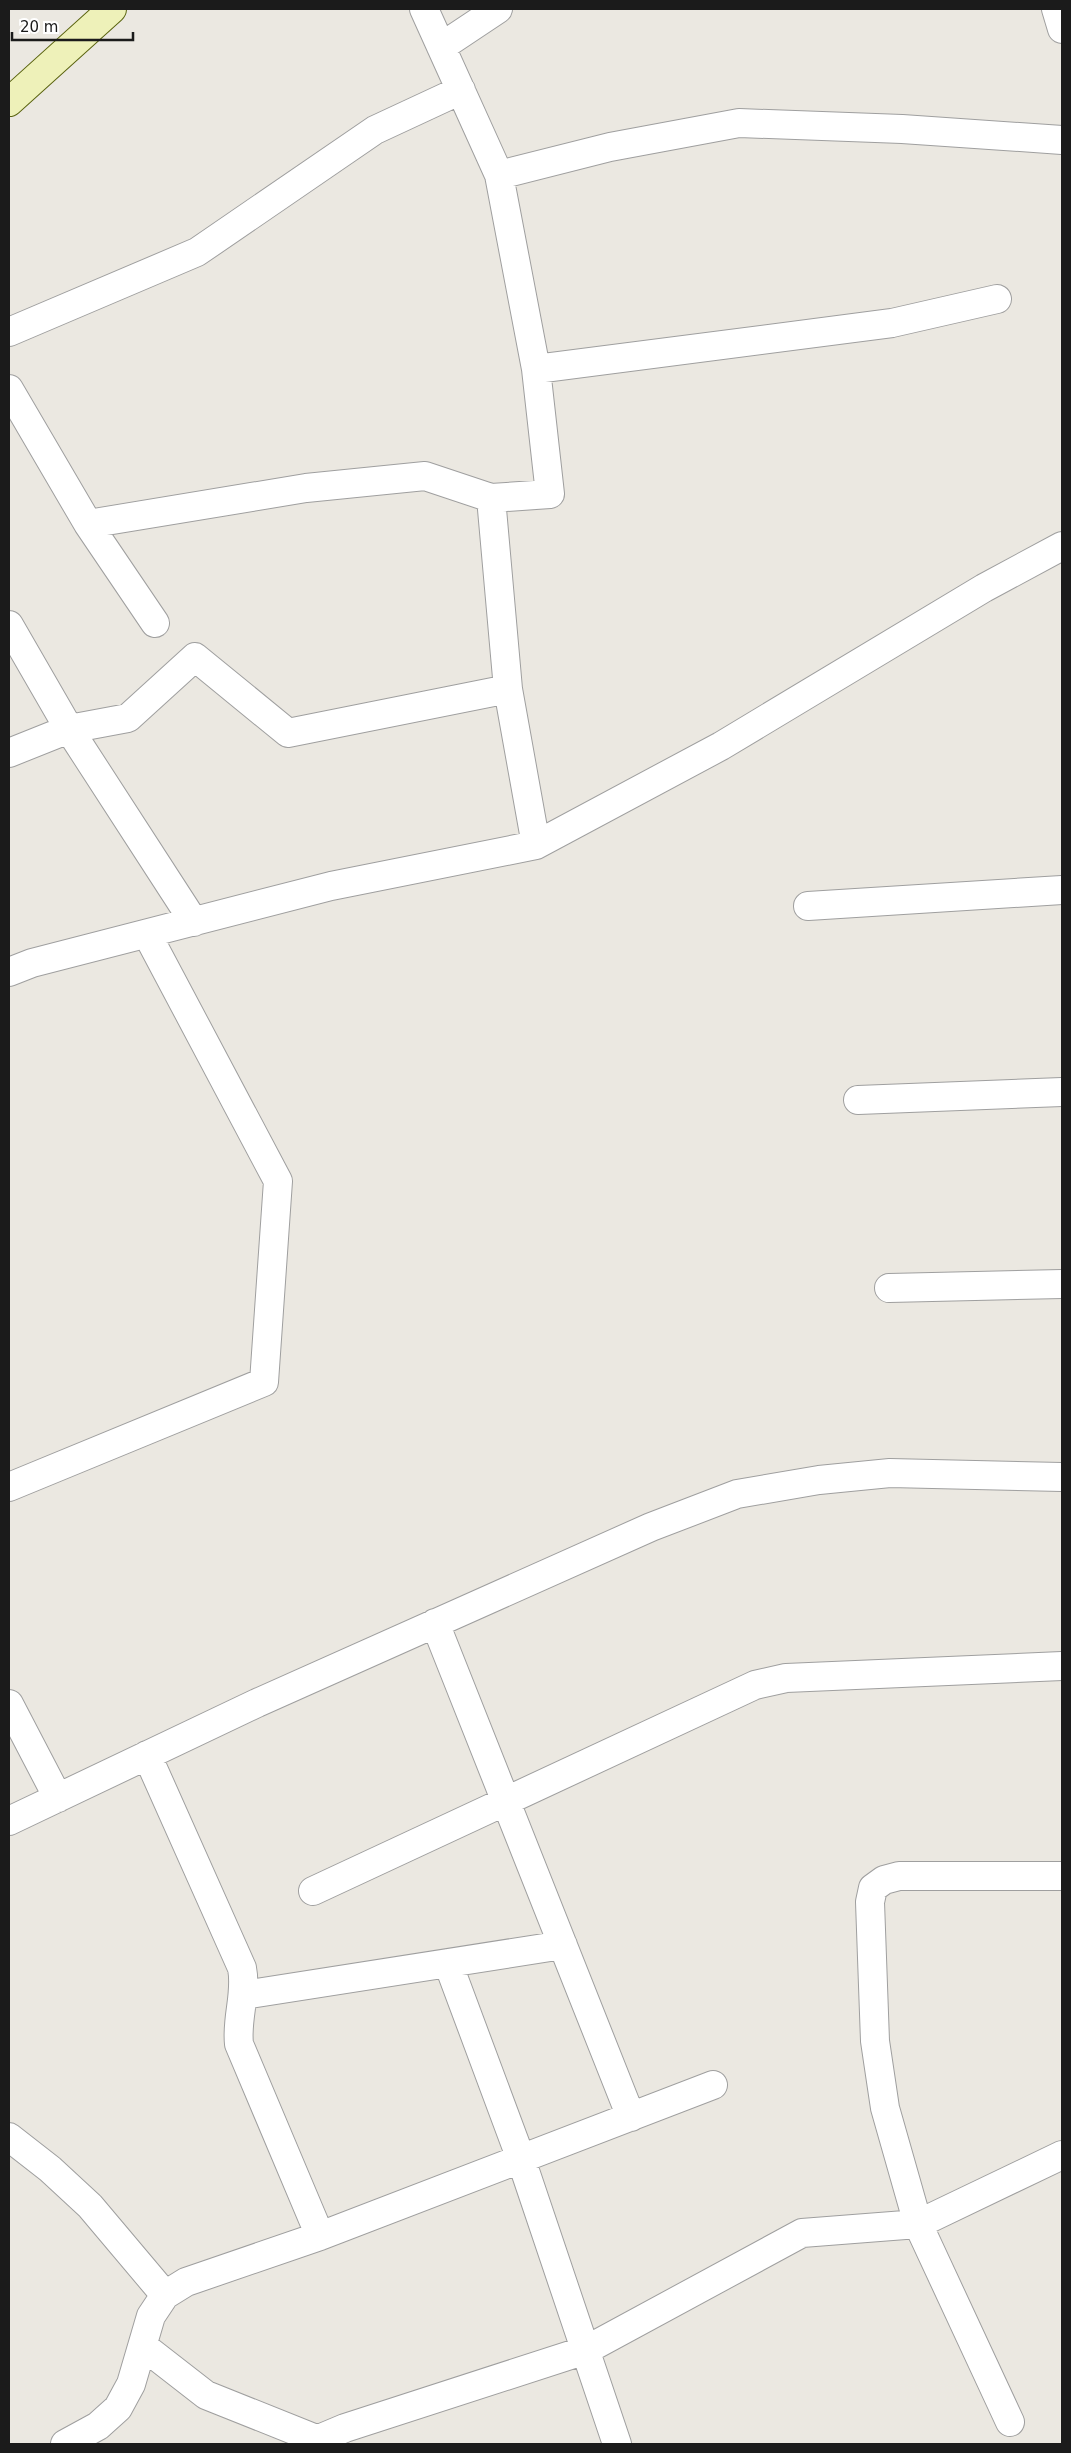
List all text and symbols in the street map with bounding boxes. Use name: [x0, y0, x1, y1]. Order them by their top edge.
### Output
scale bar: [12, 10, 134, 42]
text: 20 m: [20, 18, 58, 36]

